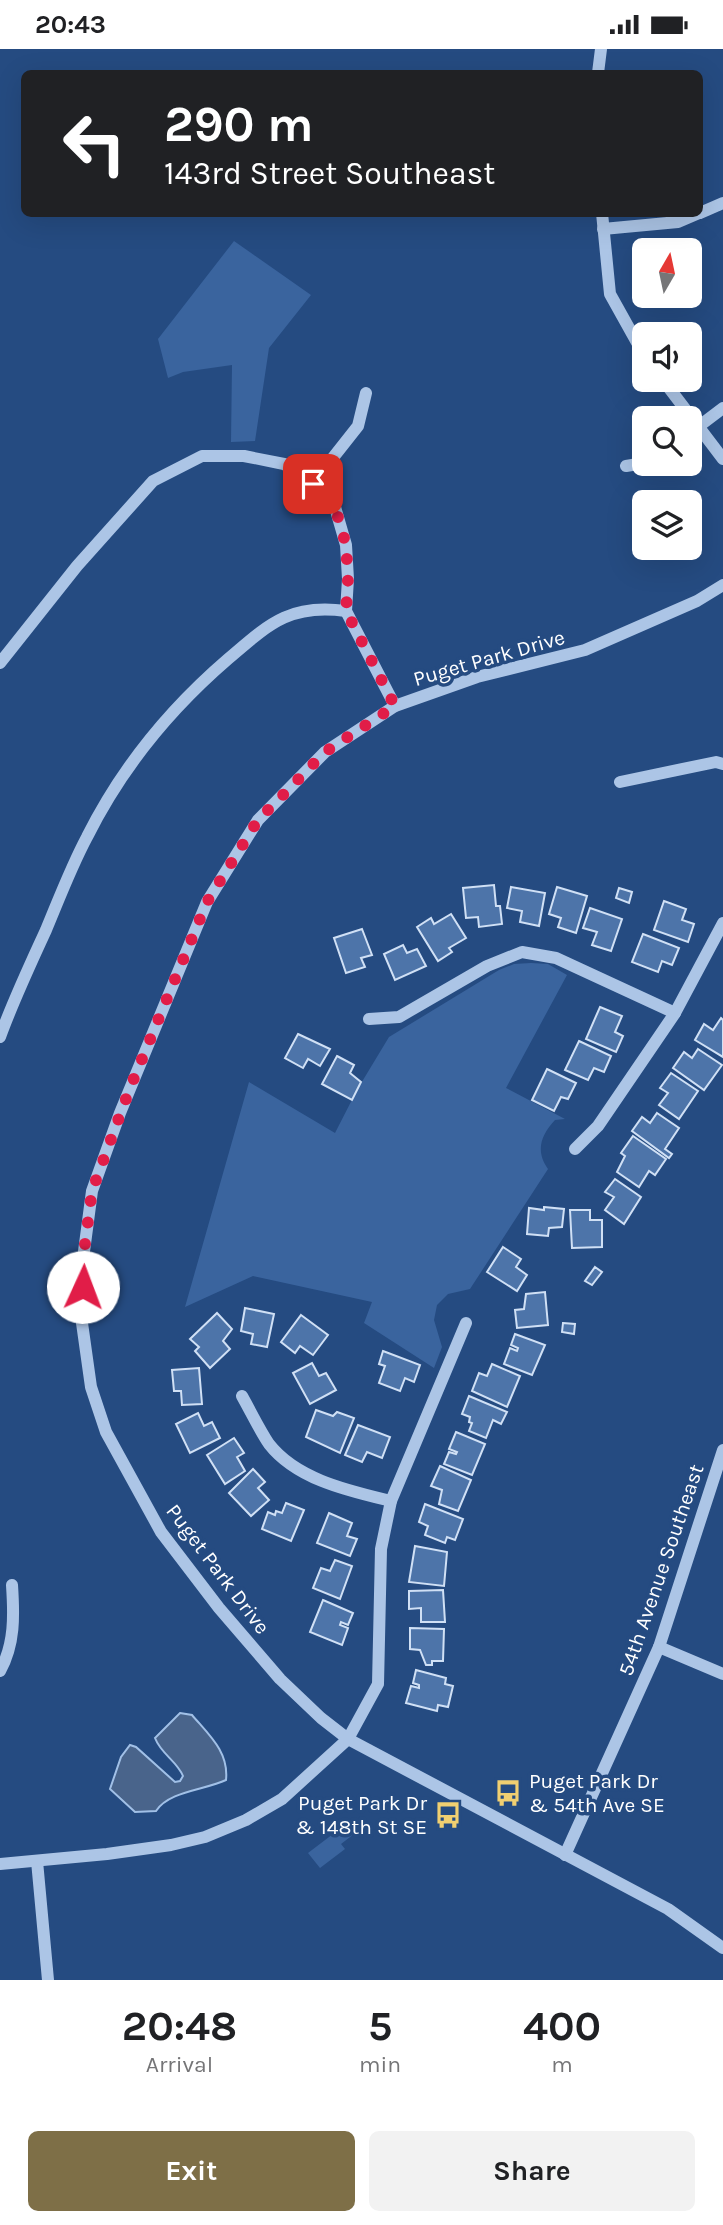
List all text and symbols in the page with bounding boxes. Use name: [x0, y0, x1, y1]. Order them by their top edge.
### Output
text: 20:43: [35, 9, 106, 40]
text: 290 m: [164, 96, 313, 153]
icon: left: [49, 98, 140, 189]
text: 143rd Street Southeast: [164, 155, 495, 192]
north arrow: [632, 238, 702, 308]
map controls: [632, 238, 702, 560]
button: sound: [632, 322, 702, 392]
button: search: [632, 406, 702, 476]
pin: [283, 454, 343, 514]
icon: arrive: [294, 465, 332, 503]
button: layers: [632, 490, 702, 560]
street label: Puget Park Drive: [410, 625, 568, 691]
position arrow: [46, 1250, 120, 1324]
street label: 54th Avenue Southeast: [614, 1461, 709, 1679]
street label: Puget Park Drive: [161, 1499, 275, 1639]
place label: Puget Park Dr & 54th Ave SE: [529, 1769, 665, 1817]
bus stop icon: Puget Park Dr & 54th Ave SE: [493, 1778, 523, 1808]
place label: Puget Park Dr & 148th St SE: [296, 1791, 427, 1839]
bus stop icon: Puget Park Dr & 148th St SE: [433, 1800, 463, 1830]
text: 20:48: [122, 2001, 237, 2051]
text: 5: [368, 2001, 392, 2051]
text: 400: [523, 2001, 601, 2051]
text: Arrival: [146, 2051, 213, 2078]
text: min: [359, 2051, 401, 2078]
text: m: [551, 2051, 573, 2078]
button: Exit: [28, 2131, 355, 2211]
button: Share: [369, 2131, 695, 2211]

